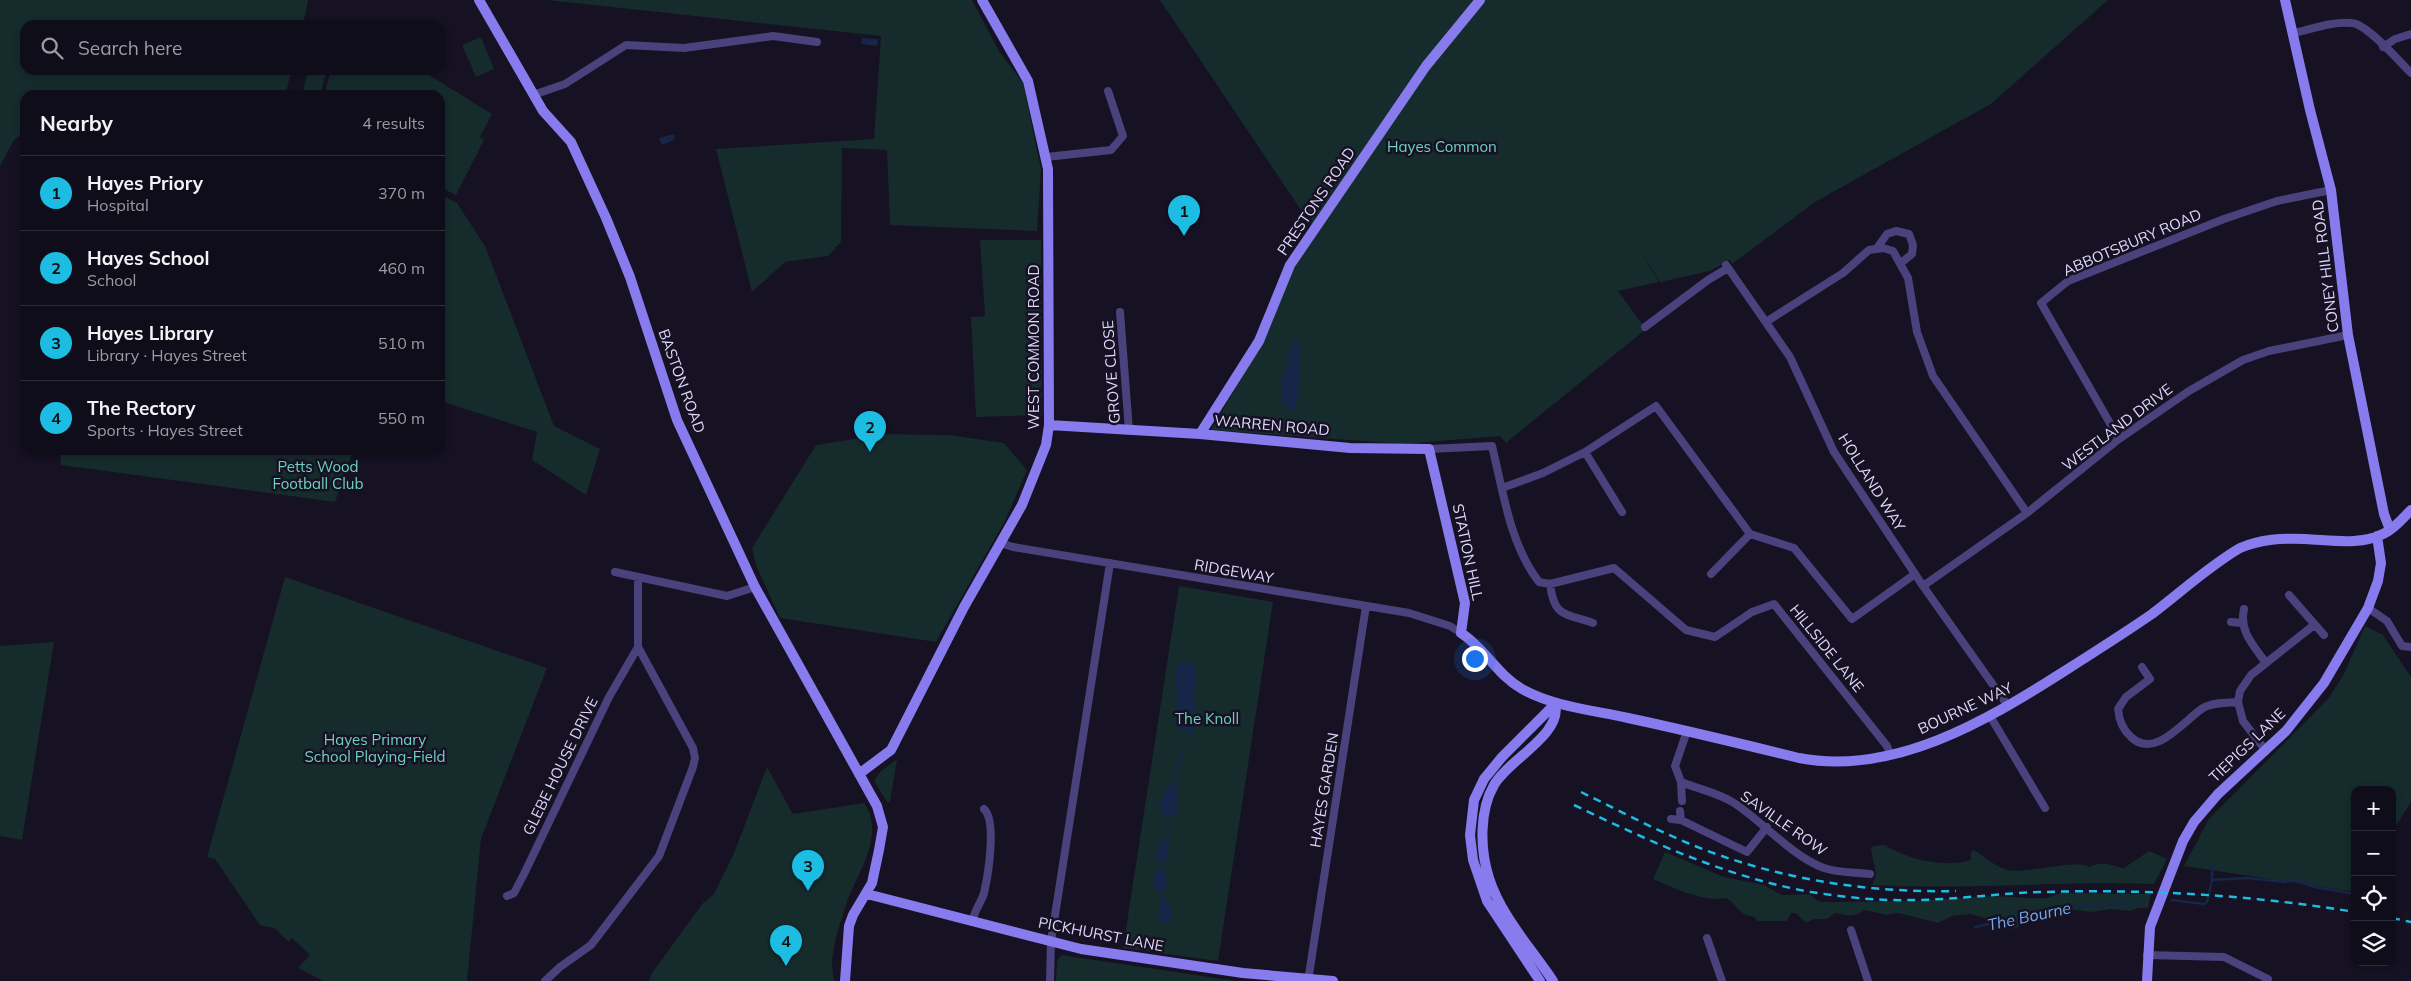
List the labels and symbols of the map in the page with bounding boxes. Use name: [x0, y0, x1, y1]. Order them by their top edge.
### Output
park label: Hayes Common: [1387, 137, 1497, 156]
street label: PRESTONS ROAD: [1273, 143, 1359, 259]
pin: 1: [1168, 195, 1200, 236]
street label: CONEY HILL ROAD: [2307, 198, 2343, 334]
street label: ABBOTSBURY ROAD: [2060, 204, 2204, 280]
street label: WEST COMMON ROAD: [1024, 264, 1043, 430]
street label: GROVE CLOSE: [1098, 320, 1124, 424]
street label: BASTON ROAD: [654, 326, 710, 436]
street label: WESTLAND DRIVE: [2058, 379, 2176, 475]
pin: 2: [854, 411, 886, 452]
street label: WARREN ROAD: [1214, 411, 1330, 439]
street label: HOLLAND WAY: [1834, 430, 1910, 535]
park label: Petts Wood Football Club: [273, 457, 364, 493]
street label: STATION HILL: [1448, 502, 1488, 602]
street label: RIDGEWAY: [1193, 555, 1276, 587]
street label: HILLSIDE LANE: [1786, 600, 1868, 696]
your location: [1462, 646, 1488, 672]
street label: BOURNE WAY: [1915, 677, 2016, 738]
street label: GLEBE HOUSE DRIVE: [518, 693, 602, 838]
street label: TIEPIGS LANE: [2205, 704, 2289, 786]
park label: The Knoll: [1175, 709, 1239, 728]
park label: Hayes Primary School Playing-Field: [305, 730, 445, 766]
street label: HAYES GARDEN: [1306, 731, 1342, 849]
street label: SAVILLE ROW: [1737, 786, 1831, 860]
pin: 3: [792, 850, 824, 891]
water label: The Bourne: [1985, 897, 2073, 935]
street label: PICKHURST LANE: [1037, 913, 1165, 955]
pin: 4: [770, 925, 802, 966]

